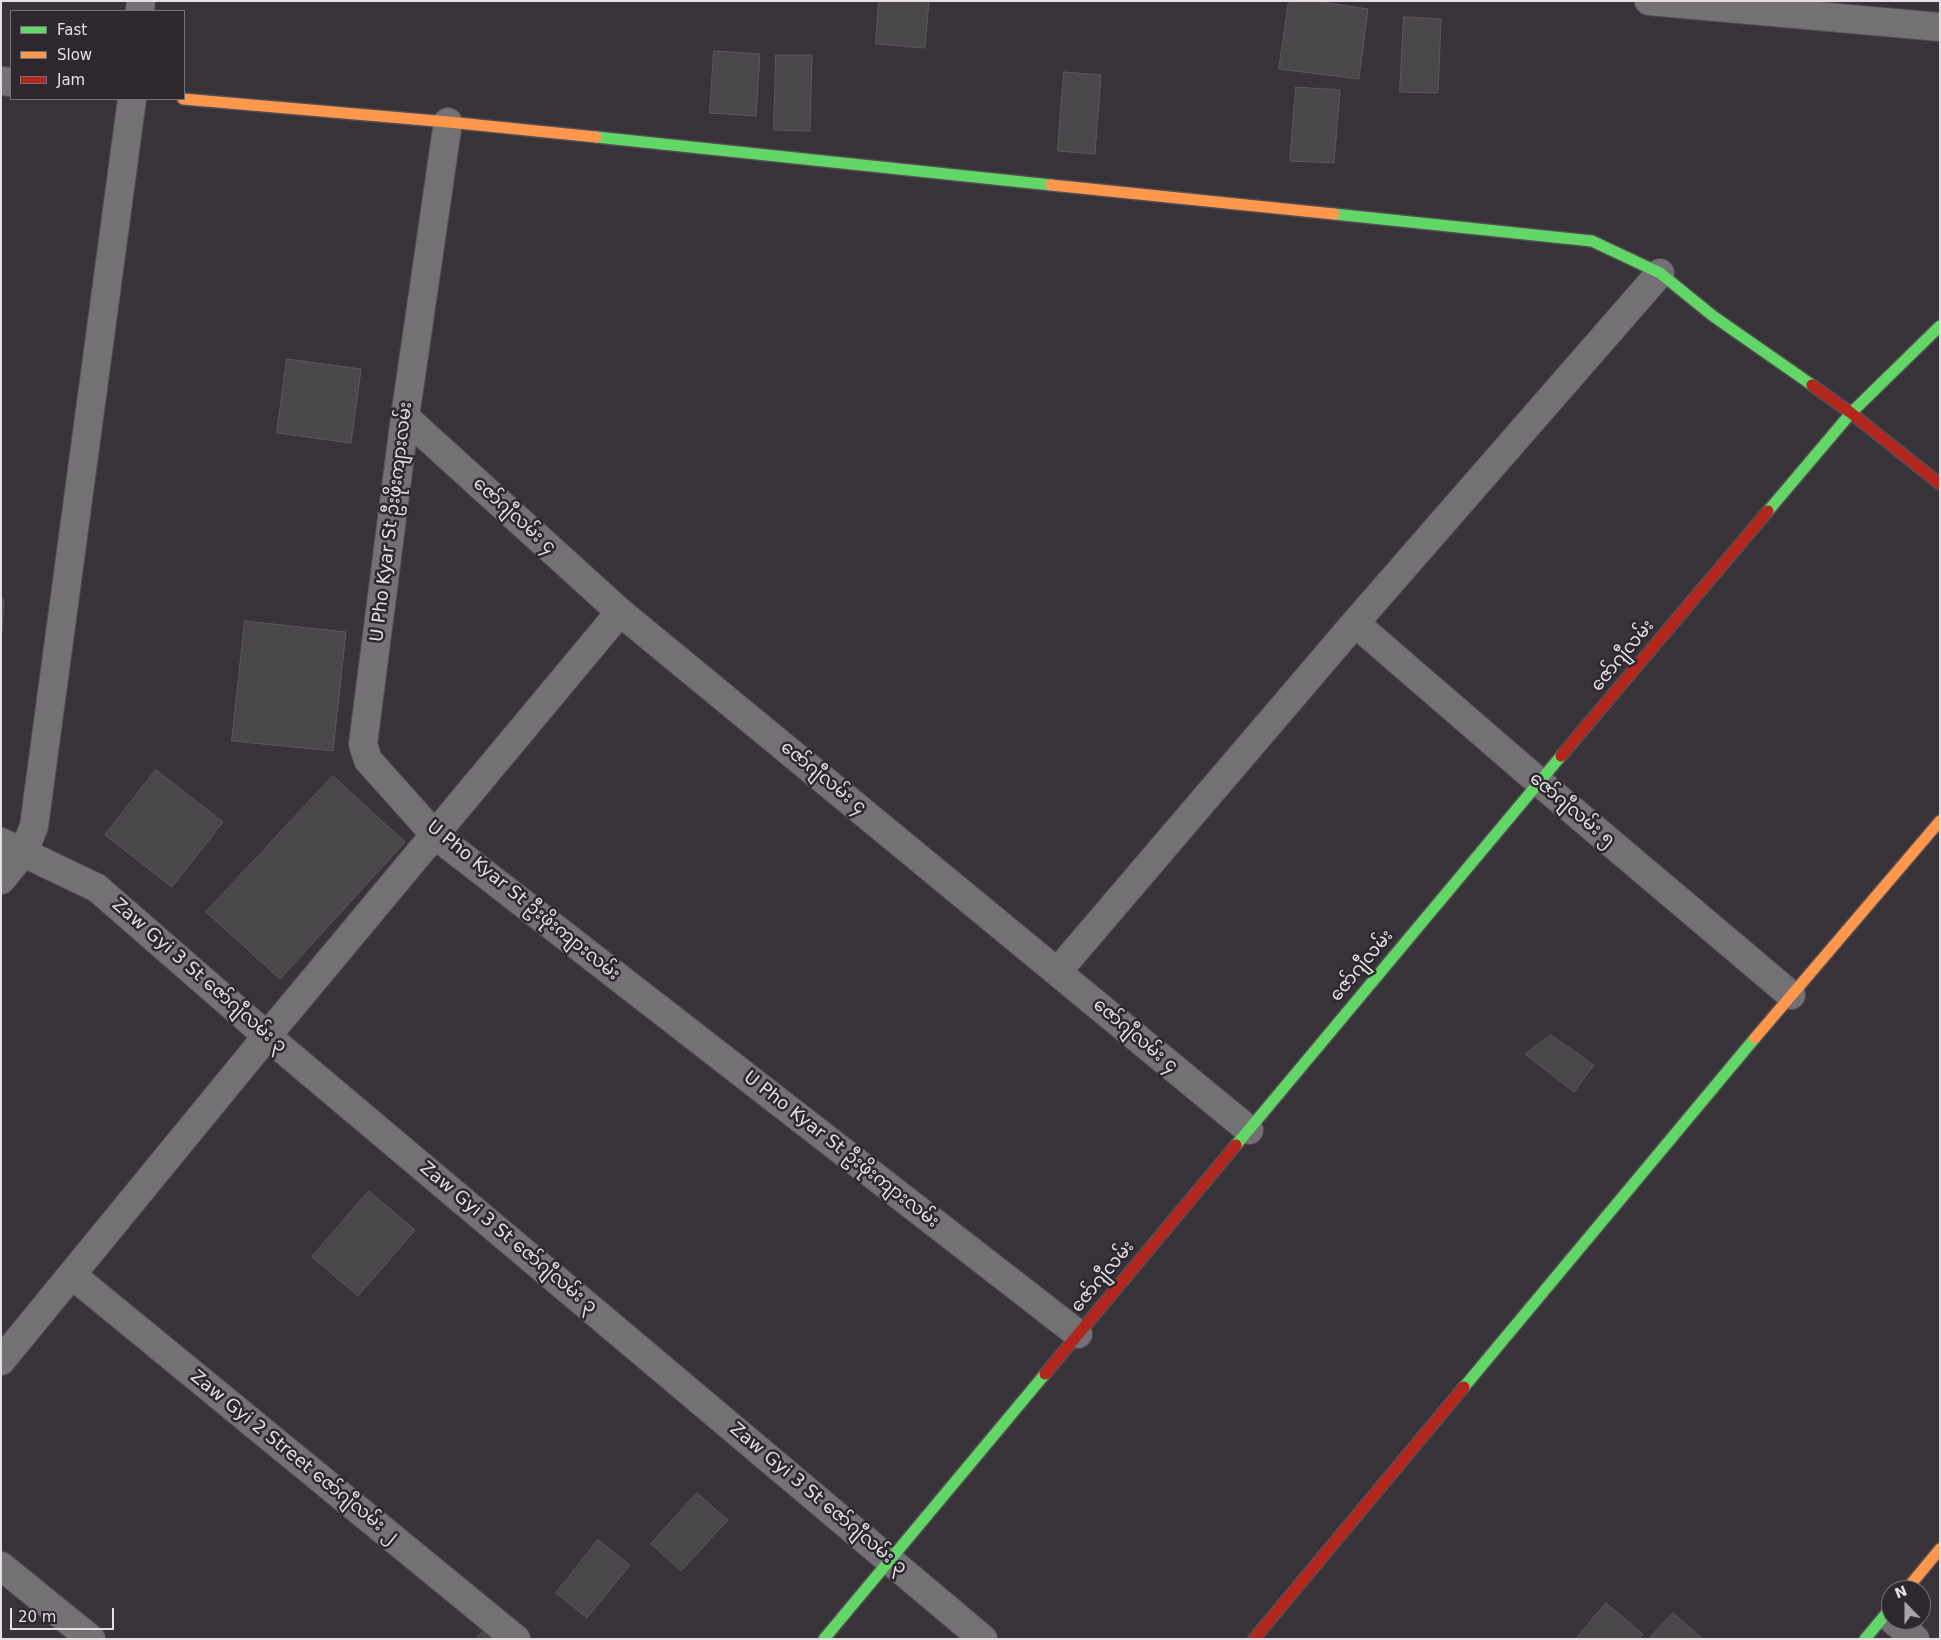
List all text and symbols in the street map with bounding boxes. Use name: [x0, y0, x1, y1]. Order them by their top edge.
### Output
legend: [10, 10, 185, 100]
text: Fast: [57, 21, 87, 39]
text: Slow: [57, 46, 92, 64]
text: Jam: [57, 71, 85, 89]
street label: U Pho Kyar St ဦးဖိုးကျားလမ်း: [367, 401, 417, 643]
street label: ဇော်ဂျီလမ်း ၄: [468, 473, 560, 559]
street label: ဇော်ဂျီလမ်း: [1587, 616, 1659, 696]
street label: ဇော်ဂျီလမ်း ၄: [776, 737, 870, 819]
street label: ဇော်ဂျီလမ်း ၅: [1525, 768, 1619, 852]
street label: U Pho Kyar St ဦးဖိုးကျားလမ်း: [422, 817, 624, 985]
street label: Zaw Gyi 3 St ဇော်ဂျီလမ်း ၃: [107, 894, 291, 1058]
street label: ဇော်ဂျီလမ်း: [1326, 926, 1398, 1006]
street label: ဇော်ဂျီလမ်း ၄: [1088, 994, 1182, 1078]
street label: U Pho Kyar St ဦးဖိုးကျားလမ်း: [739, 1067, 943, 1233]
street label: Zaw Gyi 3 St ဇော်ဂျီလမ်း ၃: [415, 1158, 601, 1318]
street label: ဇော်ဂျီလမ်း: [1067, 1237, 1139, 1317]
street label: Zaw Gyi 2 Street ဇော်ဂျီလမ်း ၂: [186, 1366, 402, 1548]
street label: Zaw Gyi 3 St ဇော်ဂျီလမ်း ၃: [725, 1419, 911, 1579]
north arrow: [1881, 1580, 1931, 1630]
text: N: [1892, 1582, 1909, 1602]
scale bar: [12, 1598, 116, 1630]
text: 20 m: [18, 1608, 56, 1626]

